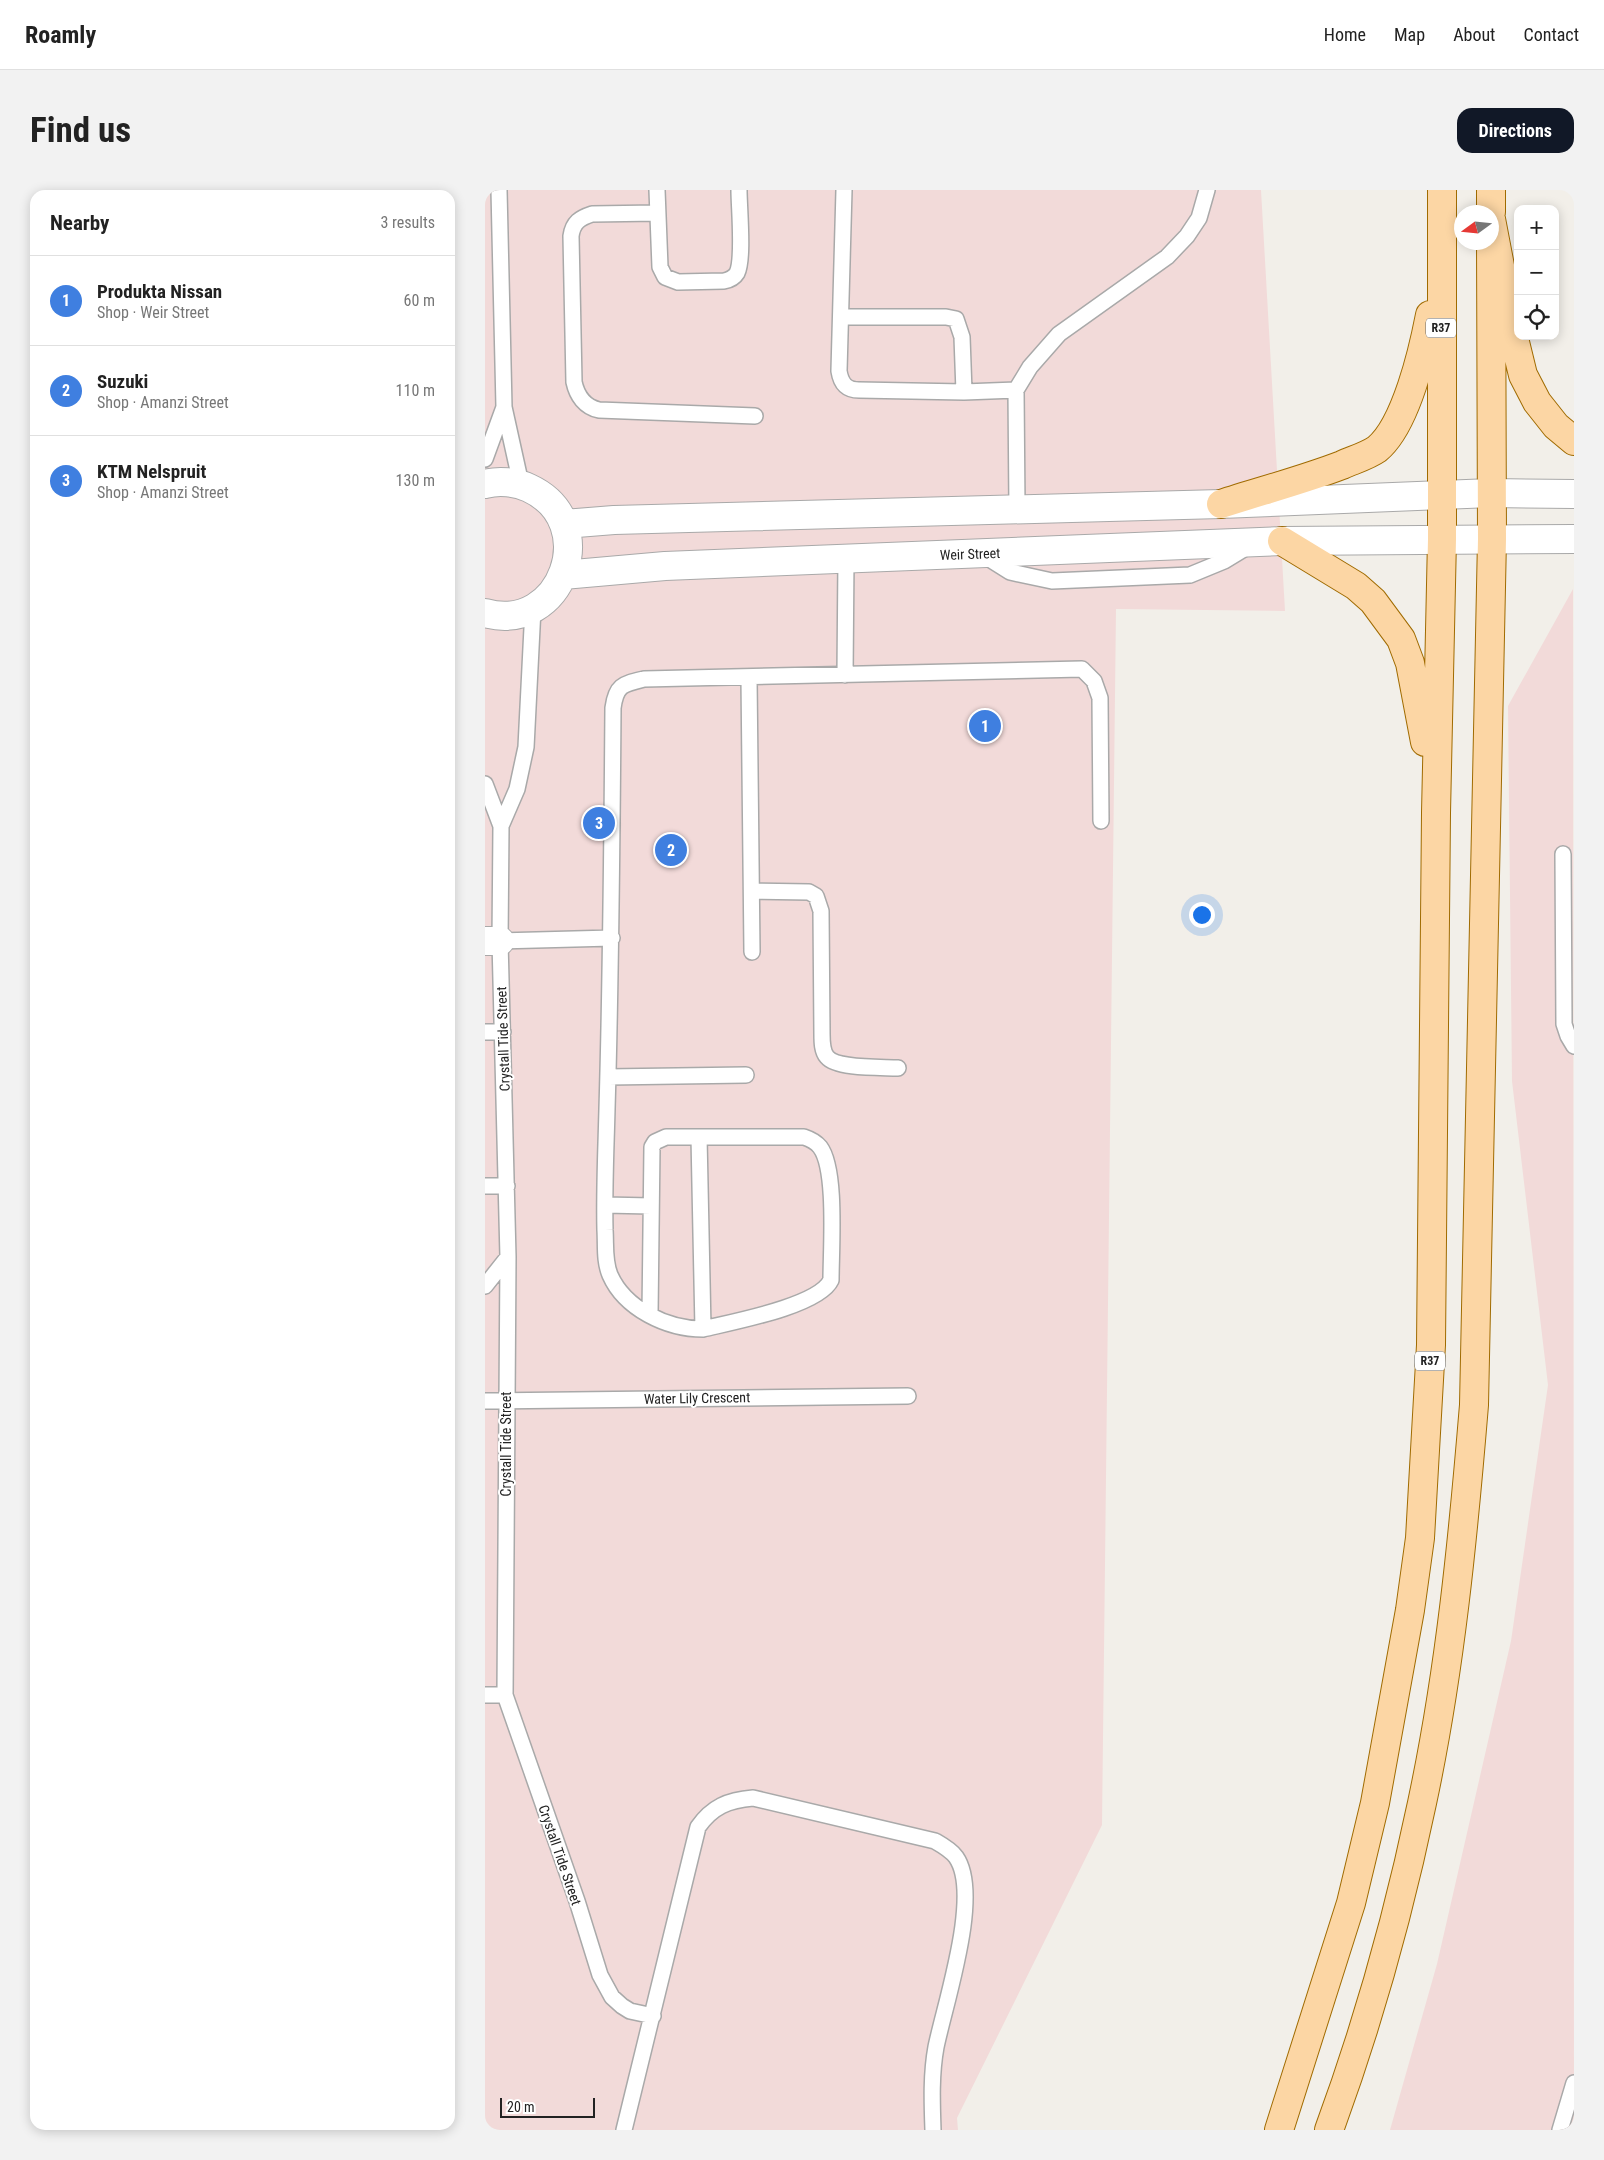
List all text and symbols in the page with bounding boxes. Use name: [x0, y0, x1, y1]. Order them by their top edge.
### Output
text: Roamly: [25, 21, 96, 49]
text: Home: [1324, 24, 1366, 45]
text: Map: [1394, 24, 1425, 45]
text: About: [1453, 24, 1495, 45]
text: Contact: [1523, 24, 1579, 45]
button: Directions: [1457, 108, 1574, 153]
text: Find us: [30, 110, 131, 151]
north arrow: [1454, 205, 1499, 250]
map controls: [1514, 205, 1559, 340]
button: +: [1514, 205, 1559, 250]
text: Nearby: [50, 211, 109, 235]
text: 3 results: [380, 213, 435, 232]
button: −: [1514, 250, 1559, 295]
text: Produkta Nissan: [97, 280, 222, 303]
text: 1: [62, 291, 70, 310]
text: 60 m: [403, 291, 435, 310]
button: locate: [1514, 295, 1559, 340]
text: Shop · Weir Street: [97, 303, 209, 322]
road number: R37: [1426, 318, 1456, 338]
text: Suzuki: [97, 370, 148, 393]
text: 2: [62, 381, 70, 400]
text: 110 m: [396, 381, 435, 400]
text: Shop · Amanzi Street: [97, 393, 229, 412]
text: KTM Nelspruit: [97, 460, 206, 483]
text: 3: [62, 471, 70, 490]
text: 130 m: [396, 471, 435, 490]
text: Shop · Amanzi Street: [97, 483, 229, 502]
street label: Weir Street: [939, 545, 1001, 563]
pin: 1: [969, 707, 1001, 745]
pin: 3: [583, 804, 615, 842]
pin: 2: [655, 831, 687, 869]
your location: [1189, 902, 1215, 928]
street label: Crystall Tide Street: [493, 986, 513, 1092]
road number: R37: [1415, 1352, 1445, 1370]
street label: Water Lily Crescent: [644, 1389, 750, 1407]
street label: Crystall Tide Street: [498, 1392, 514, 1496]
street label: Crystall Tide Street: [535, 1803, 585, 1907]
scale bar: [500, 2095, 595, 2118]
text: 20 m: [507, 2099, 535, 2115]

